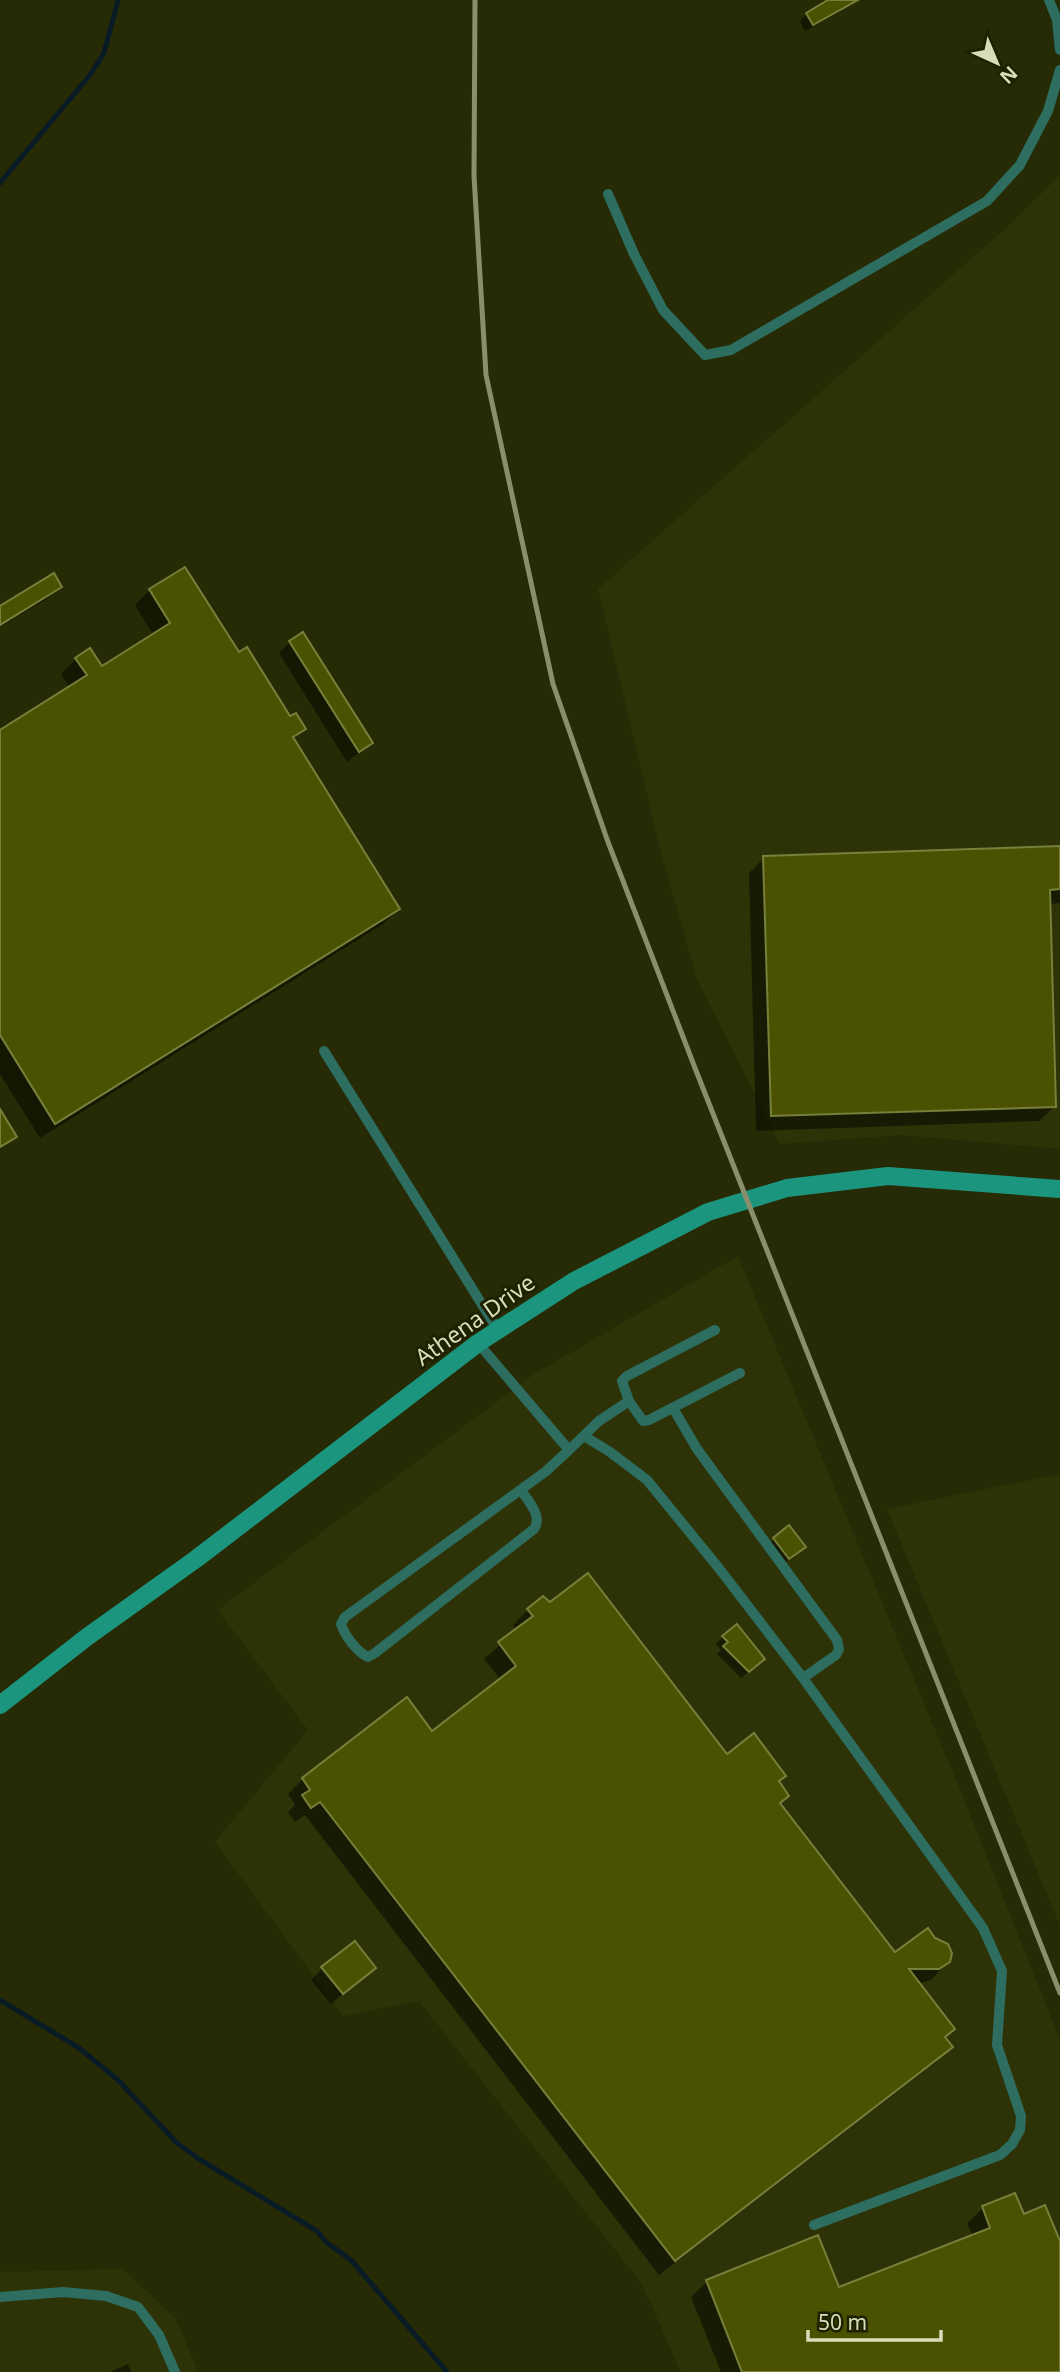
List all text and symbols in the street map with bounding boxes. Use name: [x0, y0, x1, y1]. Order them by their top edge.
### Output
north arrow: [962, 28, 1032, 98]
text: N: [994, 61, 1023, 90]
street label: Athena Drive: [408, 1266, 541, 1372]
scale bar: [808, 2298, 941, 2342]
text: 50 m: [818, 2308, 867, 2336]

